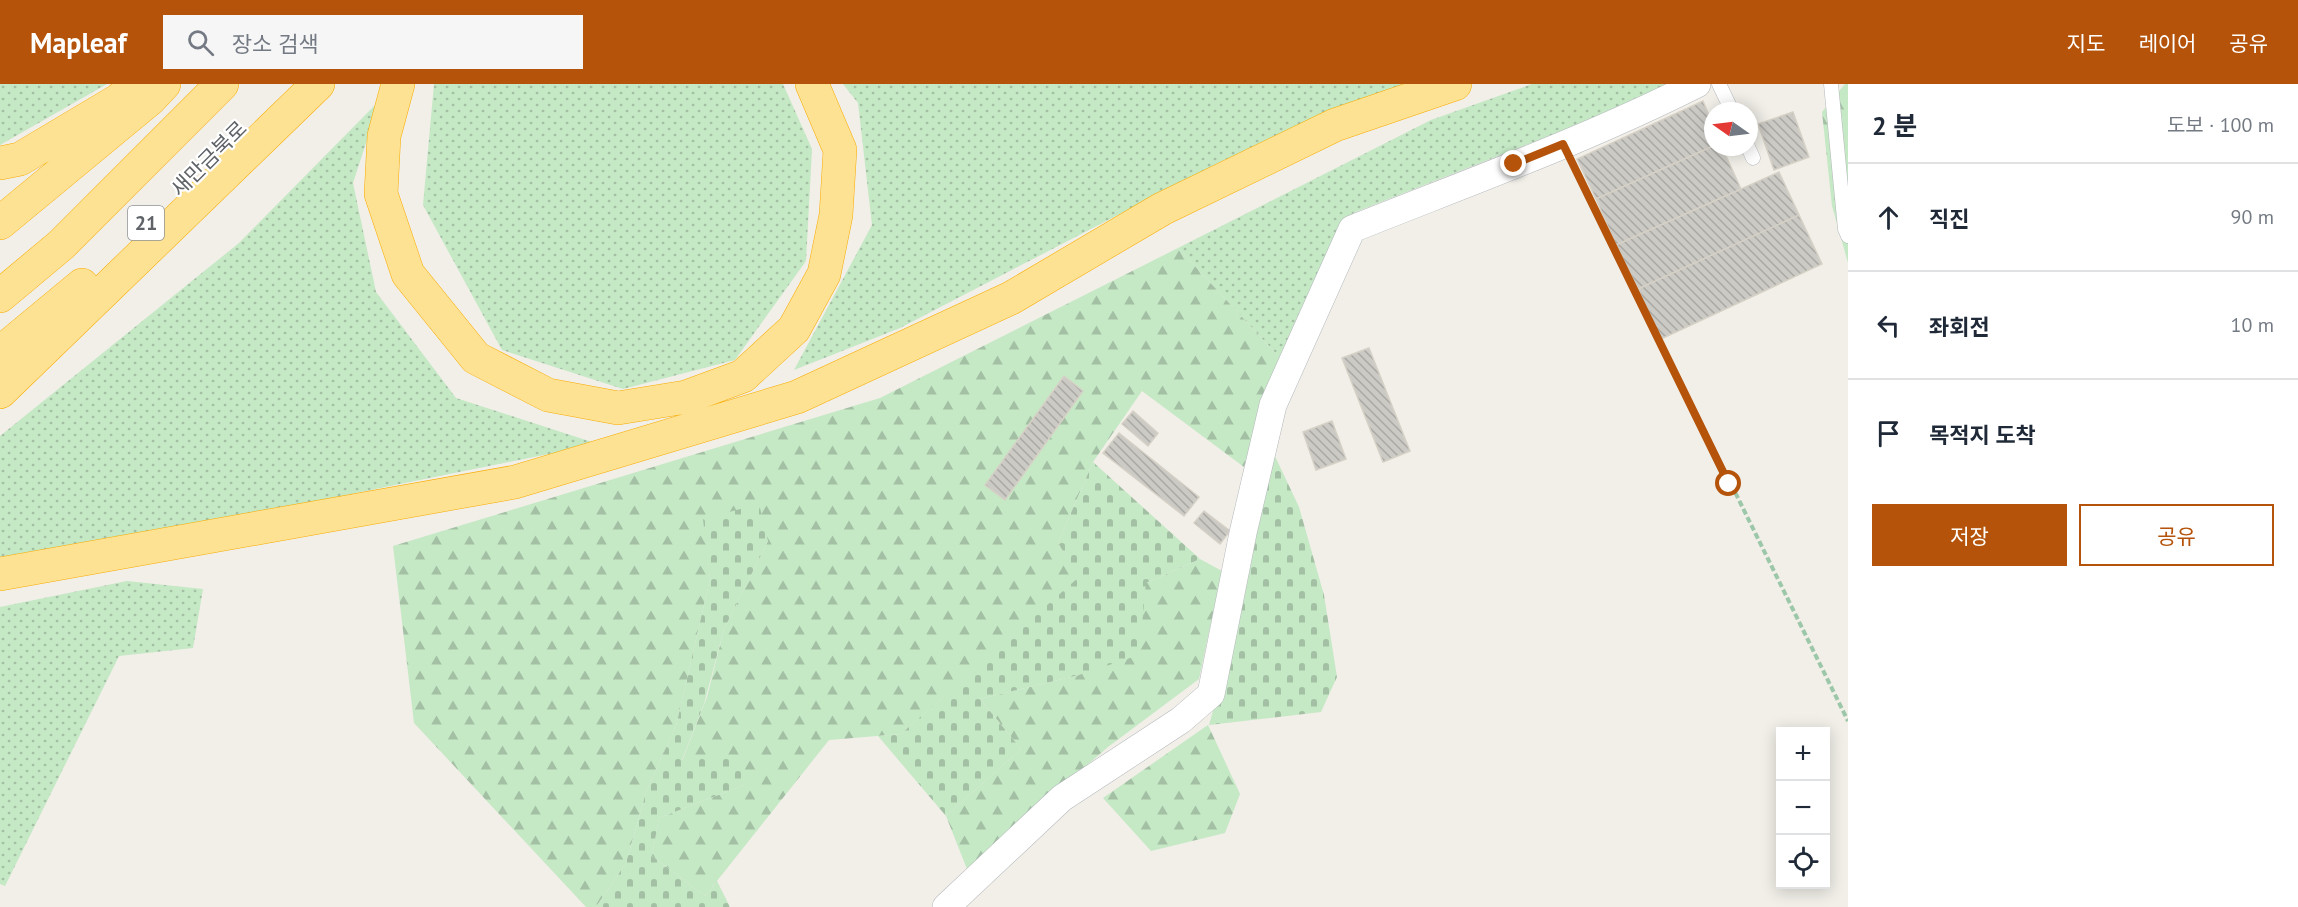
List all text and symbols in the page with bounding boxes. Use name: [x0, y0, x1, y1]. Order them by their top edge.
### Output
search box: [163, 15, 583, 69]
text: Mapleaf: [30, 24, 127, 61]
icon: search: [184, 26, 217, 59]
text: 장소 검색: [232, 30, 319, 58]
text: 지도: [2067, 30, 2105, 57]
text: 레이어: [2138, 30, 2196, 57]
text: 공유: [2229, 30, 2268, 57]
north arrow: [1704, 102, 1758, 156]
text: 2 분: [1872, 109, 1917, 142]
text: 도보 · 100 m: [2167, 112, 2274, 138]
street label: 새만금북로: [165, 115, 252, 202]
route end: [1500, 150, 1526, 176]
icon: ahead: [1872, 201, 1905, 234]
text: 90 m: [2231, 204, 2274, 230]
text: 직진: [1929, 205, 1969, 233]
road number: 21: [128, 206, 164, 240]
icon: left: [1872, 309, 1905, 342]
text: 10 m: [2231, 312, 2274, 338]
text: 좌회전: [1929, 313, 1990, 341]
icon: arrive: [1872, 417, 1905, 450]
text: 목적지 도착: [1929, 421, 2036, 449]
route start: [1715, 470, 1741, 496]
button: 저장: [1872, 504, 2067, 566]
button: 공유: [2079, 504, 2274, 566]
map controls: [1776, 727, 1830, 889]
button: +: [1776, 727, 1830, 781]
button: −: [1776, 781, 1830, 835]
button: locate: [1776, 835, 1830, 889]

